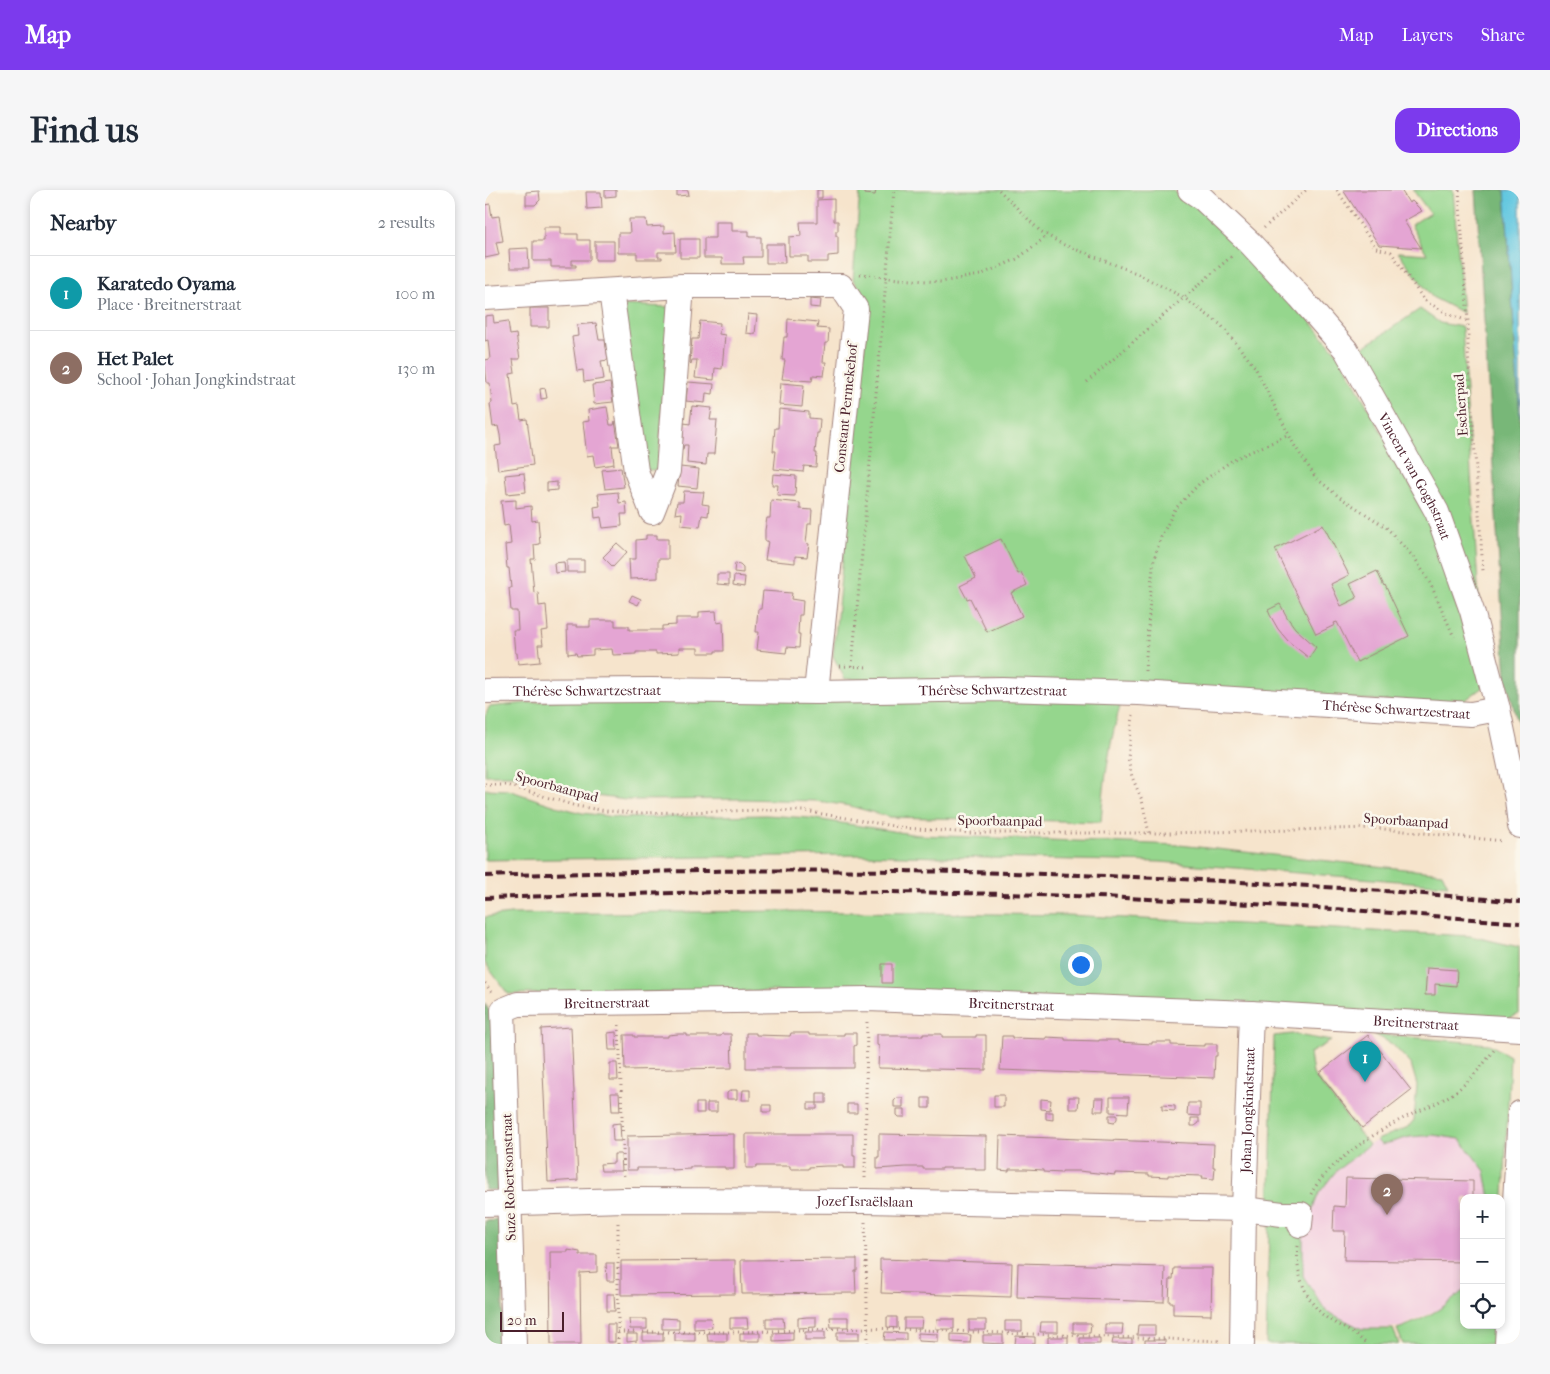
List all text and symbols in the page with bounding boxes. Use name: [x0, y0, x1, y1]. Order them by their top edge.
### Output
text: Map: [25, 21, 71, 49]
text: Map: [1339, 25, 1373, 46]
text: Layers: [1401, 25, 1453, 46]
text: Share: [1481, 25, 1525, 46]
button: Directions: [1395, 108, 1520, 153]
text: Find us: [30, 110, 139, 151]
text: Nearby: [50, 211, 116, 235]
text: 2 results: [378, 213, 435, 232]
text: Karatedo Oyama: [97, 273, 235, 295]
text: 1: [63, 284, 69, 303]
text: 100 m: [395, 284, 435, 303]
text: Place · Breitnerstraat: [97, 295, 242, 314]
street label: Constant Permekehof: [831, 339, 862, 474]
text: Het Palet: [97, 348, 173, 370]
text: 2: [62, 359, 70, 378]
text: 130 m: [397, 359, 435, 378]
text: School · Johan Jongkindstraat: [97, 370, 296, 389]
street label: Escherpad: [1450, 373, 1472, 437]
street label: Vincent van Goghstraat: [1374, 409, 1455, 542]
street label: Thérèse Schwartzestraat: [919, 680, 1067, 699]
street label: Thérèse Schwartzestraat: [513, 681, 661, 699]
street label: Thérèse Schwartzestraat: [1322, 696, 1471, 722]
street label: Spoorbaanpad: [514, 768, 601, 806]
street label: Spoorbaanpad: [1363, 810, 1449, 832]
street label: Spoorbaanpad: [957, 812, 1043, 830]
your location: [1068, 952, 1094, 978]
street label: Breitnerstraat: [564, 994, 650, 1012]
street label: Breitnerstraat: [968, 994, 1055, 1014]
street label: Breitnerstraat: [1373, 1012, 1460, 1034]
pin: 1: [1349, 1041, 1381, 1082]
street label: Johan Jongkindstraat: [1237, 1047, 1258, 1174]
street label: Suze Robertsonstraat: [498, 1113, 520, 1241]
pin: 2: [1371, 1174, 1403, 1215]
street label: Jozef Israëlslaan: [816, 1192, 914, 1211]
map controls: [1460, 1194, 1505, 1329]
button: +: [1460, 1194, 1505, 1239]
button: −: [1460, 1239, 1505, 1284]
button: locate: [1460, 1284, 1505, 1329]
scale bar: [500, 1309, 564, 1332]
text: 20 m: [507, 1312, 537, 1329]

